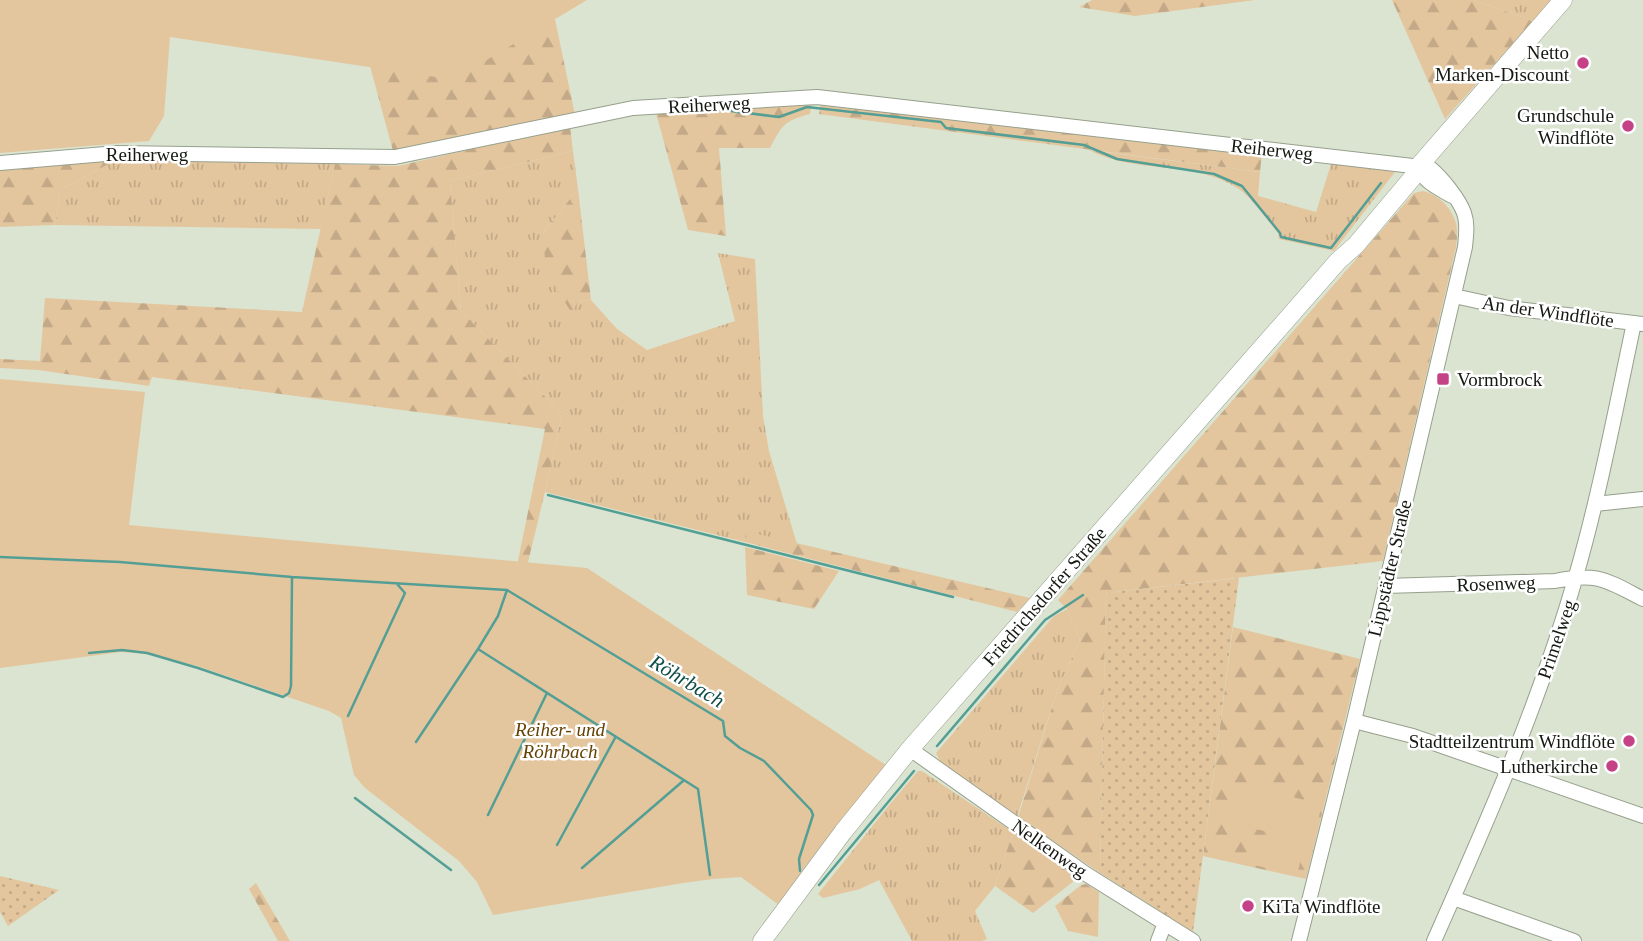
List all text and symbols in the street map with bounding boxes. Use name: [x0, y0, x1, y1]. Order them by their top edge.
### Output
place label: Netto Marken-Discount: [1435, 42, 1570, 85]
marker: Netto Marken-Discount: [1575, 55, 1591, 71]
street label: Reiherweg: [667, 92, 751, 117]
place label: Grundschule Windflöte: [1517, 105, 1614, 148]
marker: Grundschule Windflöte: [1620, 118, 1636, 134]
street label: Reiherweg: [1230, 135, 1314, 164]
street label: Reiherweg: [106, 144, 189, 165]
street label: An der Windflöte: [1481, 292, 1615, 331]
place label: Vormbrock: [1457, 369, 1543, 390]
marker: Vormbrock: [1435, 371, 1451, 387]
street label: Lippstädter Straße: [1364, 498, 1415, 639]
street label: Friedrichsdorfer Straße: [978, 523, 1110, 670]
street label: Rosenweg: [1456, 572, 1536, 595]
street label: Primelweg: [1533, 596, 1580, 682]
water label: Röhrbach: [644, 649, 729, 713]
park label: Reiher- und Röhrbach: [514, 719, 605, 762]
place label: Stadtteilzentrum Windflöte: [1409, 731, 1615, 752]
marker: Stadtteilzentrum Windflöte: [1621, 733, 1637, 749]
place label: Lutherkirche: [1500, 756, 1598, 777]
marker: Lutherkirche: [1604, 758, 1620, 774]
street label: Nelkenweg: [1008, 815, 1092, 882]
place label: KiTa Windflöte: [1262, 896, 1380, 917]
marker: KiTa Windflöte: [1240, 898, 1256, 914]

